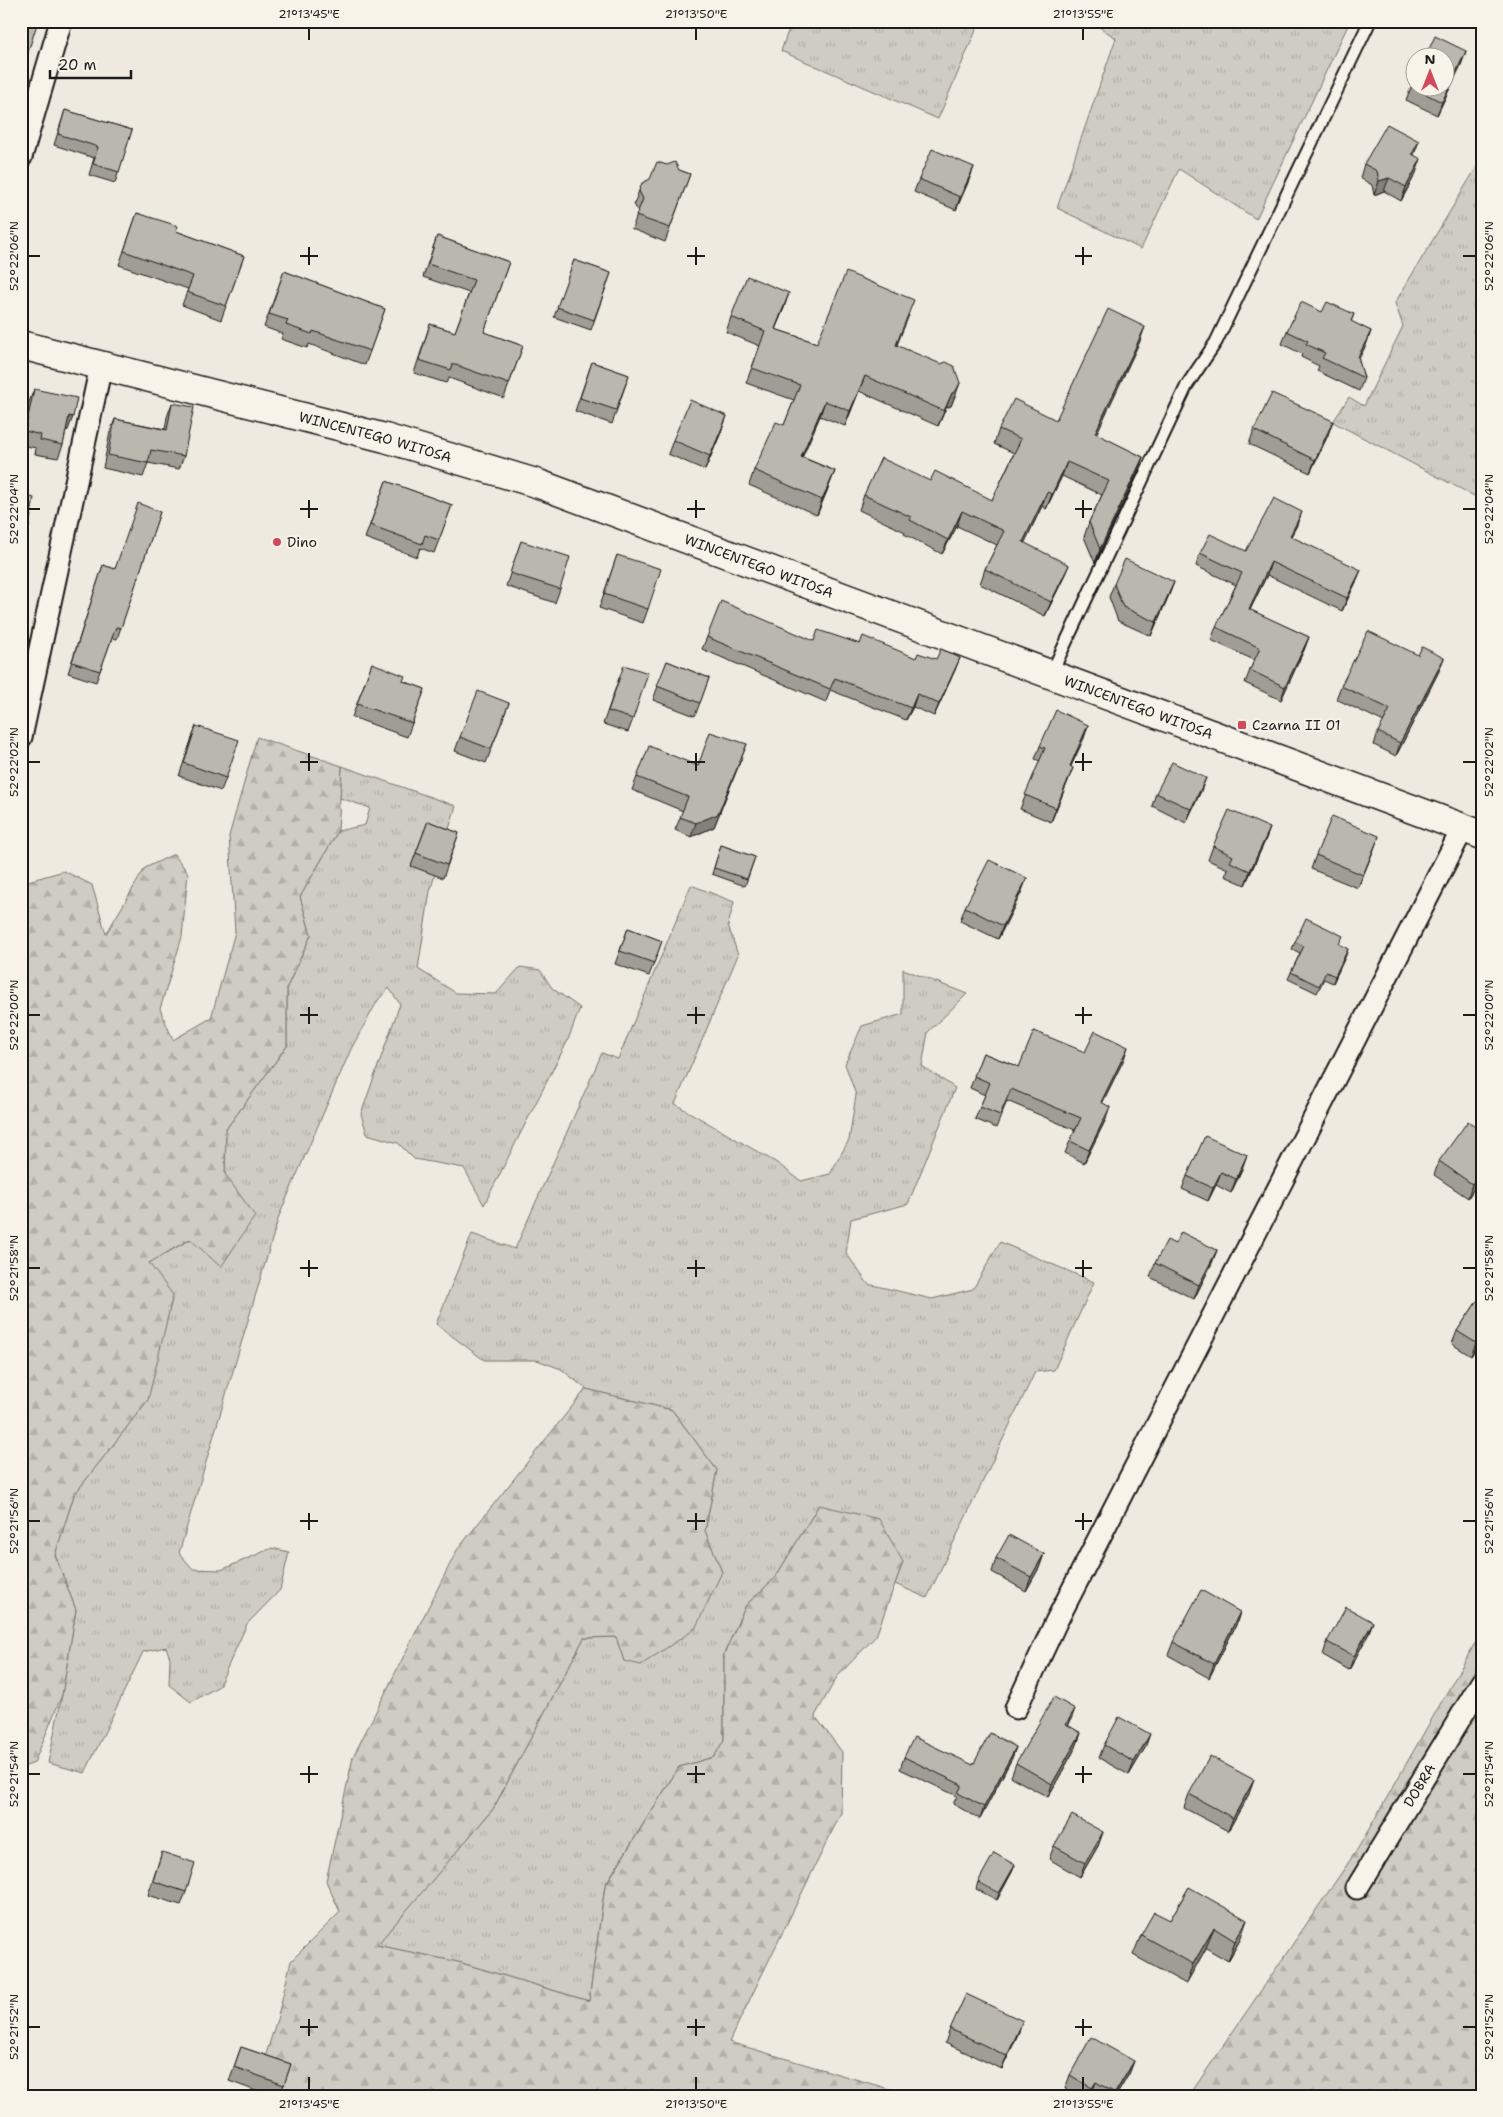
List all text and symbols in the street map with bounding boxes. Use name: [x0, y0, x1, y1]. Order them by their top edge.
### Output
text: 21°13'45"E: [278, 6, 340, 22]
text: 21°13'50"E: [665, 6, 727, 22]
text: 21°13'55"E: [1052, 6, 1114, 22]
scale bar: [50, 48, 131, 80]
north arrow: [1406, 48, 1456, 98]
text: N: [1424, 50, 1436, 68]
text: 20 m: [58, 55, 97, 75]
text: 52°22'06"N: [6, 221, 22, 291]
text: 52°22'06"N: [1481, 221, 1497, 291]
street label: WINCENTEGO WITOSA: [297, 407, 454, 466]
text: 52°22'04"N: [6, 474, 22, 544]
text: 52°22'04"N: [1481, 474, 1497, 544]
street label: WINCENTEGO WITOSA: [682, 530, 836, 602]
place label: Dino: [287, 533, 317, 551]
marker: Dino: [271, 536, 283, 548]
street label: WINCENTEGO WITOSA: [1061, 671, 1215, 743]
place label: Czarna II 01: [1252, 716, 1341, 734]
marker: Czarna II 01: [1236, 719, 1248, 731]
text: 52°22'02"N: [6, 727, 22, 797]
text: 52°22'02"N: [1481, 727, 1497, 797]
text: 52°22'00"N: [6, 980, 22, 1050]
text: 52°22'00"N: [1481, 980, 1497, 1050]
text: 52°21'58"N: [6, 1235, 22, 1301]
text: 52°21'58"N: [1481, 1235, 1497, 1301]
text: 52°21'56"N: [6, 1488, 22, 1554]
text: 52°21'56"N: [1481, 1488, 1497, 1554]
text: 52°21'54"N: [6, 1741, 22, 1807]
text: 52°21'54"N: [1481, 1741, 1497, 1807]
street label: DOBRA: [1399, 1760, 1439, 1810]
text: 52°21'52"N: [6, 1994, 22, 2060]
text: 52°21'52"N: [1481, 1994, 1497, 2060]
text: 21°13'45"E: [278, 2096, 340, 2112]
text: 21°13'50"E: [665, 2096, 727, 2112]
text: 21°13'55"E: [1052, 2096, 1114, 2112]

